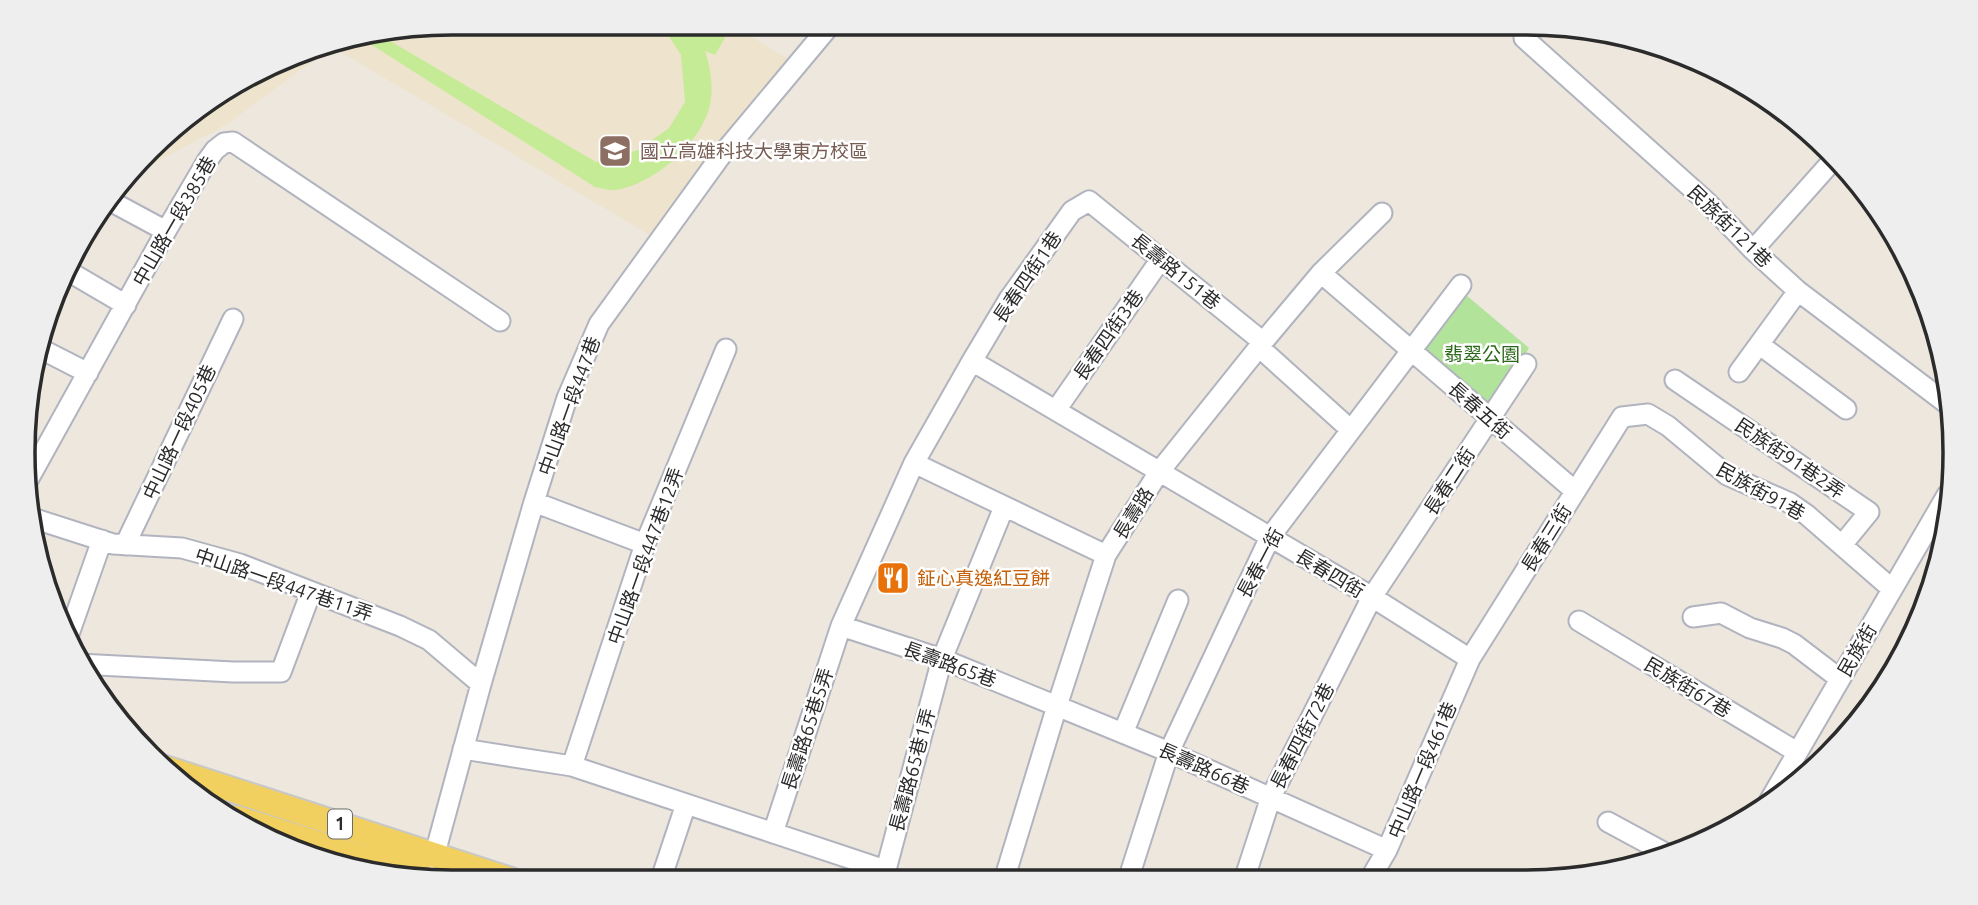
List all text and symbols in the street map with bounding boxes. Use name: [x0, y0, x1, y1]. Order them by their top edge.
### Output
school or university icon: 國立高雄科技大學東方校區: [596, 132, 634, 170]
place label: 國立高雄科技大學東方校區: [640, 140, 868, 162]
street label: 中山路一段385巷: [128, 152, 220, 290]
street label: 民族街121巷: [1683, 181, 1777, 271]
street label: 長春四街1巷: [988, 227, 1066, 327]
street label: 長壽路151巷: [1127, 228, 1225, 314]
street label: 長春四街3巷: [1069, 285, 1147, 385]
street label: 中山路一段447巷: [534, 334, 604, 478]
park label: 翡翠公園: [1444, 343, 1520, 365]
street label: 中山路一段405巷: [138, 361, 220, 503]
street label: 長春五街: [1444, 377, 1516, 443]
street label: 民族街91巷2弄: [1731, 413, 1849, 503]
street label: 長春二街: [1419, 443, 1479, 519]
street label: 民族街91巷: [1713, 457, 1809, 525]
street label: 中山路一段447巷12弄: [603, 465, 687, 647]
street label: 長壽路: [1109, 483, 1157, 543]
street label: 長春三街: [1517, 500, 1575, 576]
street label: 長春一街: [1232, 524, 1288, 602]
street label: 中山路一段447巷11弄: [192, 543, 376, 625]
street label: 長春四街: [1292, 544, 1368, 602]
restaurant icon: 鉦心真逸紅豆餅: [874, 559, 912, 597]
place label: 鉦心真逸紅豆餅: [917, 567, 1050, 589]
street label: 民族街: [1833, 620, 1881, 680]
street label: 長壽路65巷: [900, 637, 1000, 691]
street label: 民族街67巷: [1641, 652, 1735, 722]
street label: 長壽路65巷5弄: [777, 665, 837, 793]
street label: 長春四街72巷: [1266, 679, 1338, 793]
street label: 中山路一段461巷: [1383, 698, 1461, 842]
street label: 長壽路65巷1弄: [885, 706, 939, 834]
street label: 長壽路66巷: [1155, 738, 1253, 798]
road number: 1: [328, 810, 352, 838]

